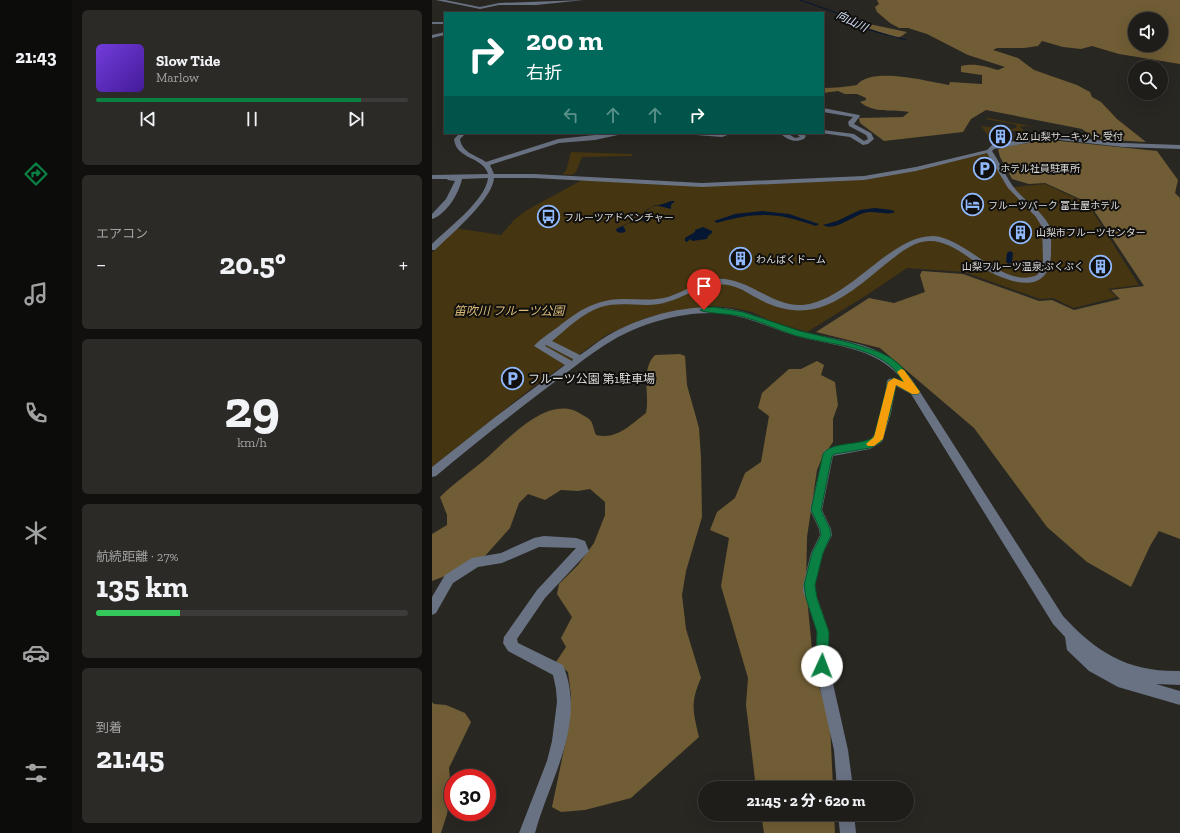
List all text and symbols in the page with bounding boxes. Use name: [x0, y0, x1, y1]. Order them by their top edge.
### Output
water label: 向山川: [834, 8, 870, 35]
map controls: [1128, 12, 1168, 100]
button: sound: [1128, 12, 1168, 52]
text: 200 m: [526, 24, 603, 57]
icon: right: [460, 28, 512, 80]
text: 21:43: [15, 46, 57, 68]
text: Slow Tide: [156, 52, 220, 70]
button: search: [1128, 60, 1168, 100]
text: 右折: [526, 62, 562, 84]
text: Marlow: [156, 70, 199, 85]
icon: left: [560, 104, 582, 126]
icon: ahead: [602, 104, 624, 126]
icon: ahead: [644, 104, 666, 126]
icon: right: [686, 104, 708, 126]
icon: previous: [137, 108, 159, 130]
icon: pause: [241, 108, 263, 130]
icon: next: [345, 108, 367, 130]
building icon: AZ 山梨サーキット 受付: [988, 123, 1014, 149]
place label: AZ 山梨サーキット 受付: [1016, 131, 1123, 143]
parking icon: ホテル社員駐車所: [971, 155, 997, 181]
icon: directions: [22, 160, 50, 188]
place label: ホテル社員駐車所: [1000, 163, 1080, 175]
hotel icon: フルーツパーク 富士屋ホテル: [959, 192, 985, 218]
place label: フルーツパーク 富士屋ホテル: [988, 200, 1120, 212]
bus stop icon: フルーツアドベンチャー: [535, 204, 561, 230]
place label: フルーツアドベンチャー: [564, 212, 674, 224]
building icon: 山梨市フルーツセンター: [1008, 219, 1034, 245]
text: エアコン: [96, 226, 148, 241]
place label: 山梨市フルーツセンター: [1036, 227, 1146, 239]
text: 20.5°: [219, 246, 286, 282]
building icon: わんぱくドーム: [727, 246, 753, 272]
text: −: [96, 251, 106, 278]
text: +: [399, 251, 408, 278]
building icon: 山梨フルーツ温泉;ぷくぷく: [1087, 253, 1113, 279]
place label: わんぱくドーム: [756, 254, 826, 266]
place label: 山梨フルーツ温泉;ぷくぷく: [962, 261, 1084, 273]
pin: [687, 269, 721, 310]
icon: arrive: [693, 275, 715, 297]
icon: music: [22, 280, 50, 308]
park label: 笛吹川 フルーツ公園: [454, 304, 566, 318]
parking icon: フルーツ公園 第1駐車場: [500, 366, 526, 392]
place label: フルーツ公園 第1駐車場: [528, 372, 655, 386]
text: 29: [224, 378, 280, 440]
icon: phone: [22, 399, 50, 427]
text: km/h: [237, 435, 267, 450]
icon: climate: [22, 519, 50, 547]
text: 航続距離 · 27%: [96, 549, 179, 564]
text: 135 km: [96, 569, 188, 605]
icon: car: [22, 639, 50, 667]
position arrow: [801, 645, 843, 687]
text: 到着: [96, 720, 122, 735]
text: 21:45: [96, 740, 164, 776]
icon: filters: [22, 759, 50, 787]
speed limit sign: 30: [444, 769, 496, 821]
text: 21:45 · 2 分 · 620 m: [747, 792, 865, 810]

